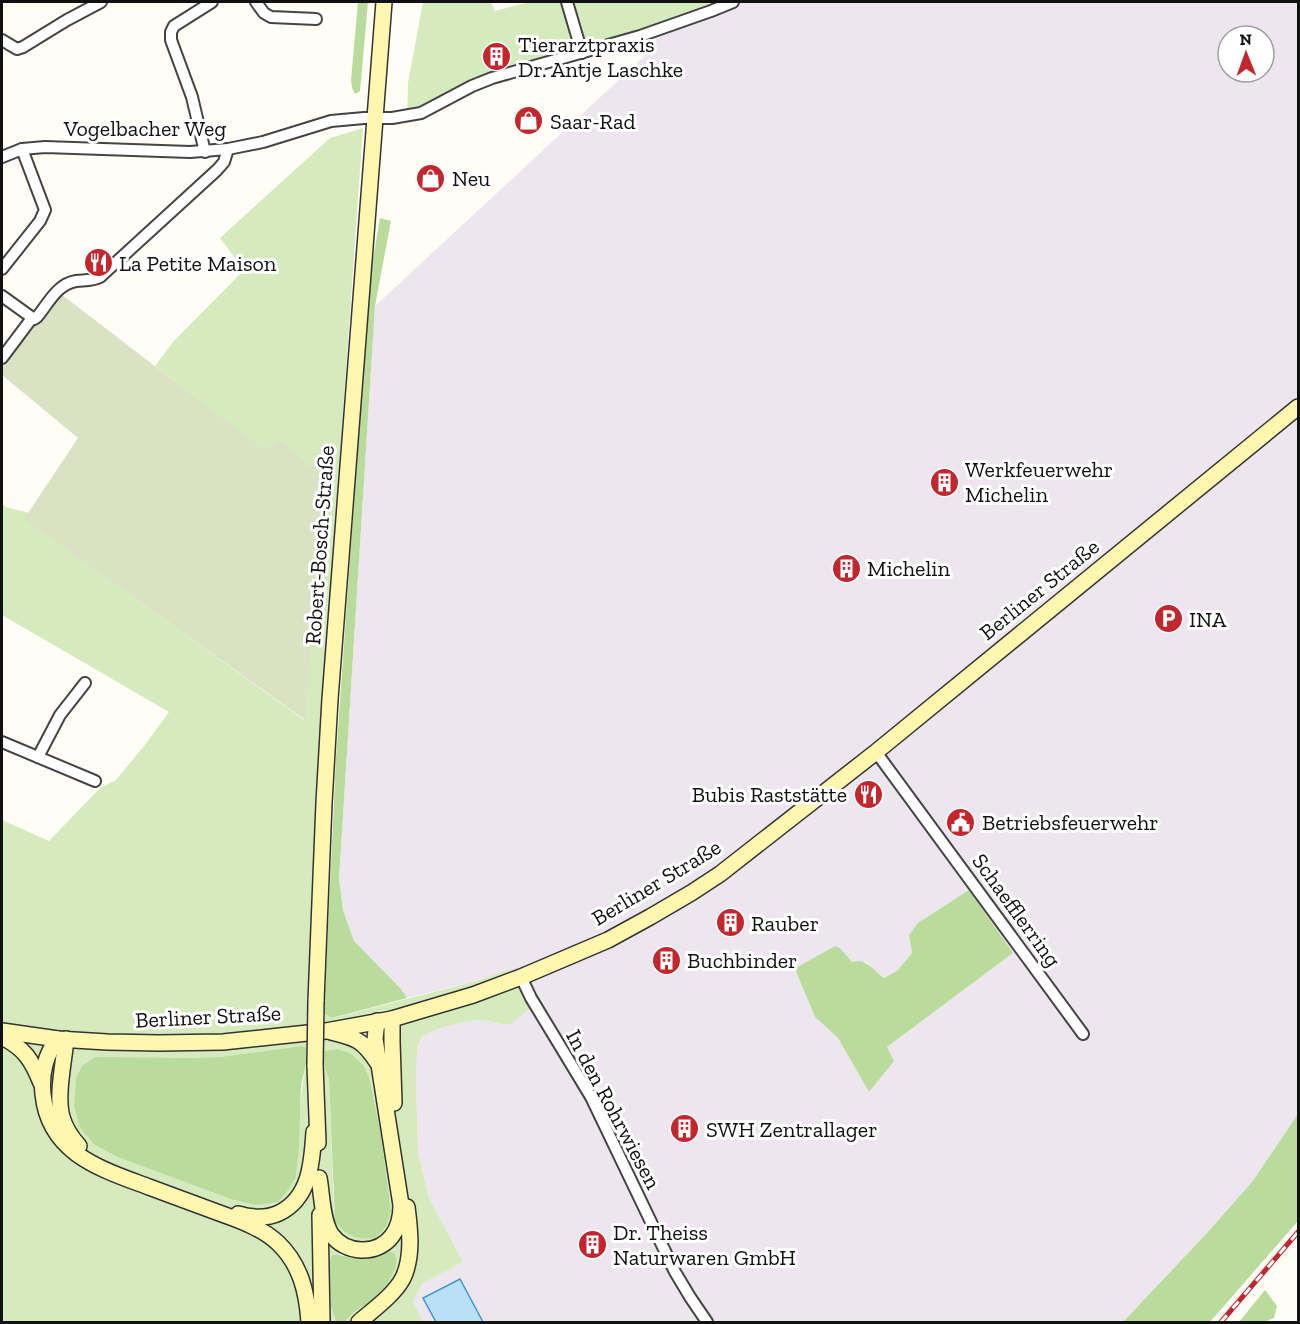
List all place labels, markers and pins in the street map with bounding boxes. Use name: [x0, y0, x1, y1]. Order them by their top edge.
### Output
place label: Tierarztpraxis Dr. Antje Laschke: [518, 31, 683, 83]
building icon: Tierarztpraxis Dr. Antje Laschke: [481, 41, 513, 73]
shop icon: Saar-Rad: [513, 105, 545, 137]
place label: Saar-Rad: [550, 108, 636, 135]
shop icon: Neu: [415, 162, 447, 194]
place label: Neu: [452, 165, 491, 192]
restaurant icon: La Petite Maison: [82, 247, 114, 279]
place label: La Petite Maison: [119, 250, 277, 277]
place label: Werkfeuerwehr Michelin: [965, 456, 1113, 508]
building icon: Werkfeuerwehr Michelin: [928, 466, 960, 498]
building icon: Michelin: [830, 552, 862, 584]
place label: Michelin: [867, 555, 950, 582]
parking icon: INA: [1152, 603, 1184, 635]
place label: INA: [1189, 606, 1227, 633]
restaurant icon: Bubis Raststätte: [852, 778, 884, 810]
place label: Bubis Raststätte: [692, 781, 847, 808]
public building icon: Betriebsfeuerwehr: [945, 806, 977, 838]
place label: Betriebsfeuerwehr: [982, 809, 1159, 836]
building icon: Rauber: [714, 907, 746, 939]
place label: Rauber: [751, 910, 819, 937]
building icon: Buchbinder: [650, 944, 682, 976]
place label: Buchbinder: [687, 947, 797, 974]
building icon: SWH Zentrallager: [669, 1113, 701, 1145]
place label: SWH Zentrallager: [706, 1116, 877, 1143]
place label: Dr. Theiss Naturwaren GmbH: [613, 1219, 796, 1271]
building icon: Dr. Theiss Naturwaren GmbH: [576, 1229, 608, 1261]

